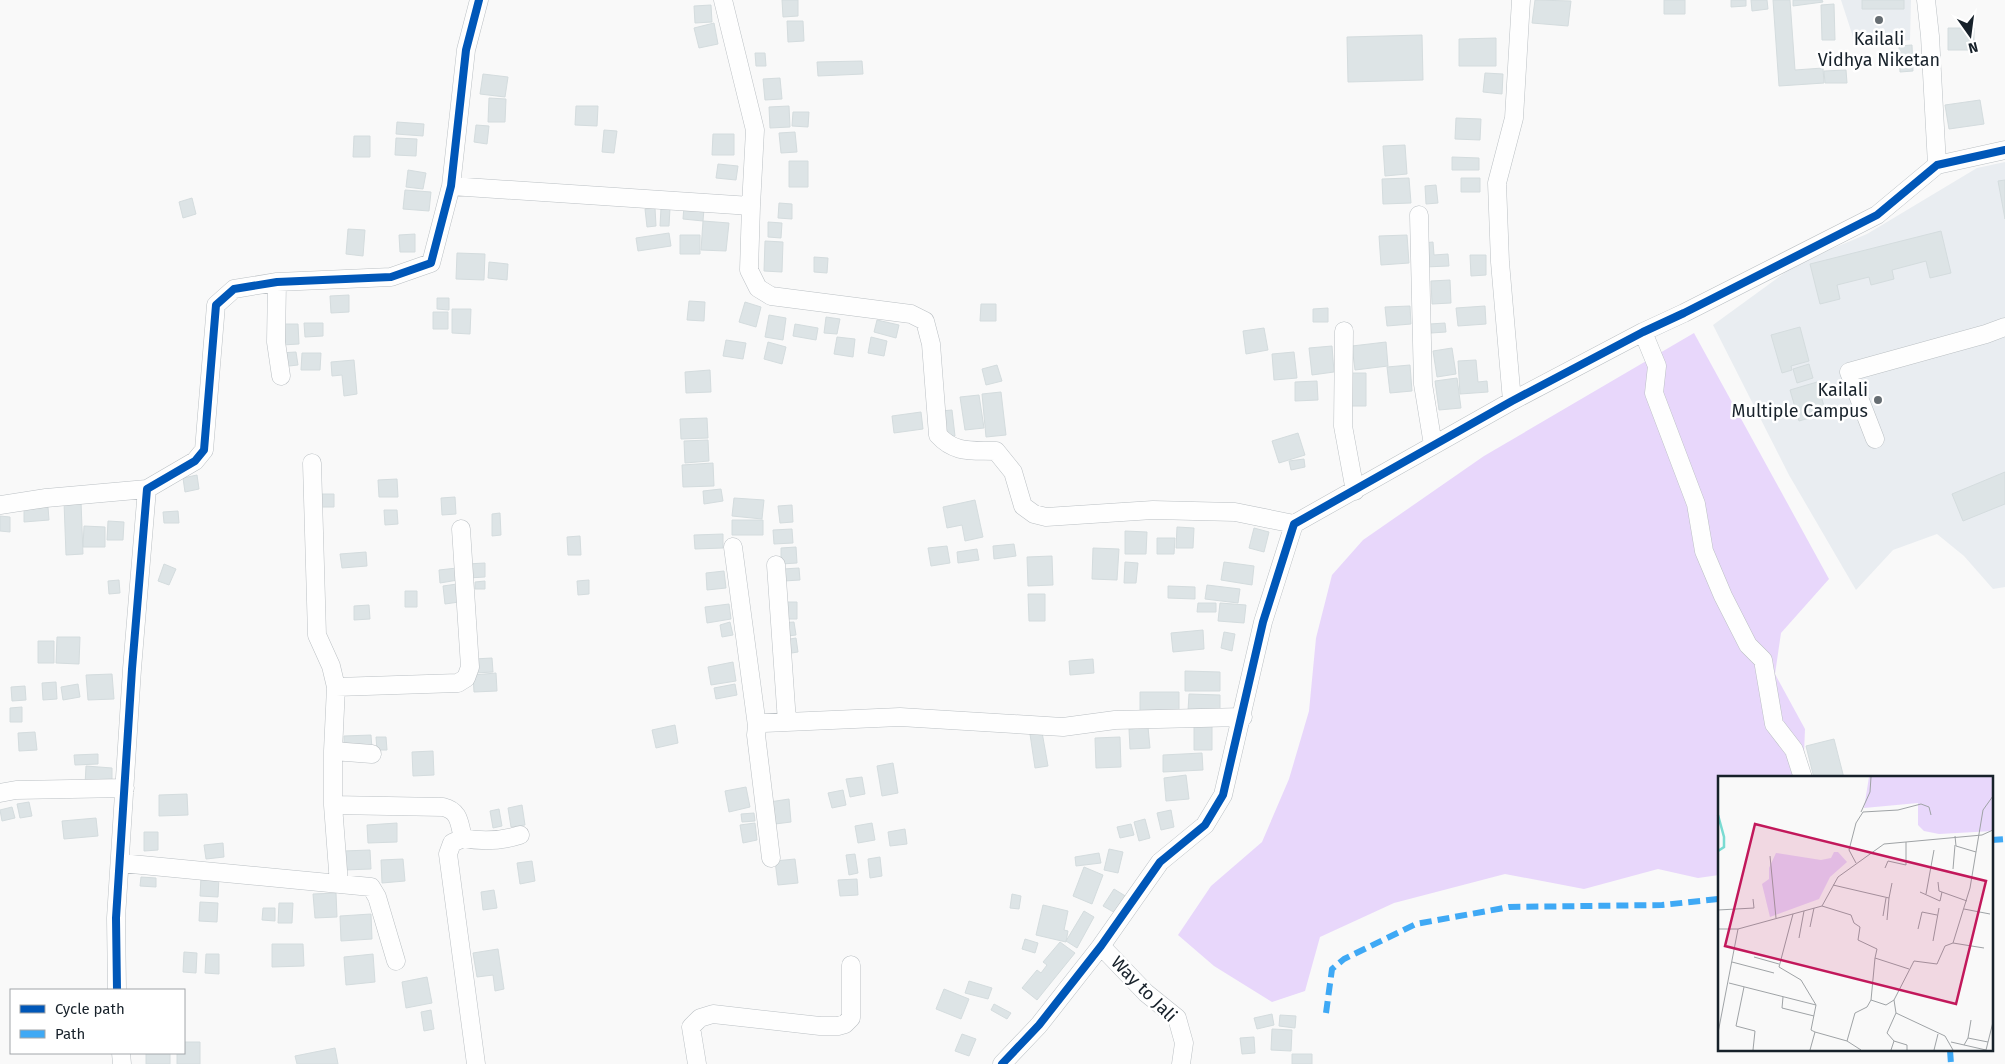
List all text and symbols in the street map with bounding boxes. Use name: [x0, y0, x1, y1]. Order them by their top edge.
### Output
north arrow: [1945, 10, 1995, 60]
marker: Kailali Vidhya Niketan: [1873, 14, 1885, 26]
place label: Kailali Vidhya Niketan: [1818, 28, 1940, 71]
text: N: [1966, 38, 1980, 57]
place label: Kailali Multiple Campus: [1732, 379, 1868, 422]
marker: Kailali Multiple Campus: [1872, 394, 1884, 406]
inset map: [1718, 776, 1992, 1052]
street label: Way to Jali: [1106, 951, 1182, 1027]
legend: [10, 989, 185, 1054]
text: Cycle path: [55, 1000, 125, 1018]
text: Path: [55, 1025, 85, 1043]

